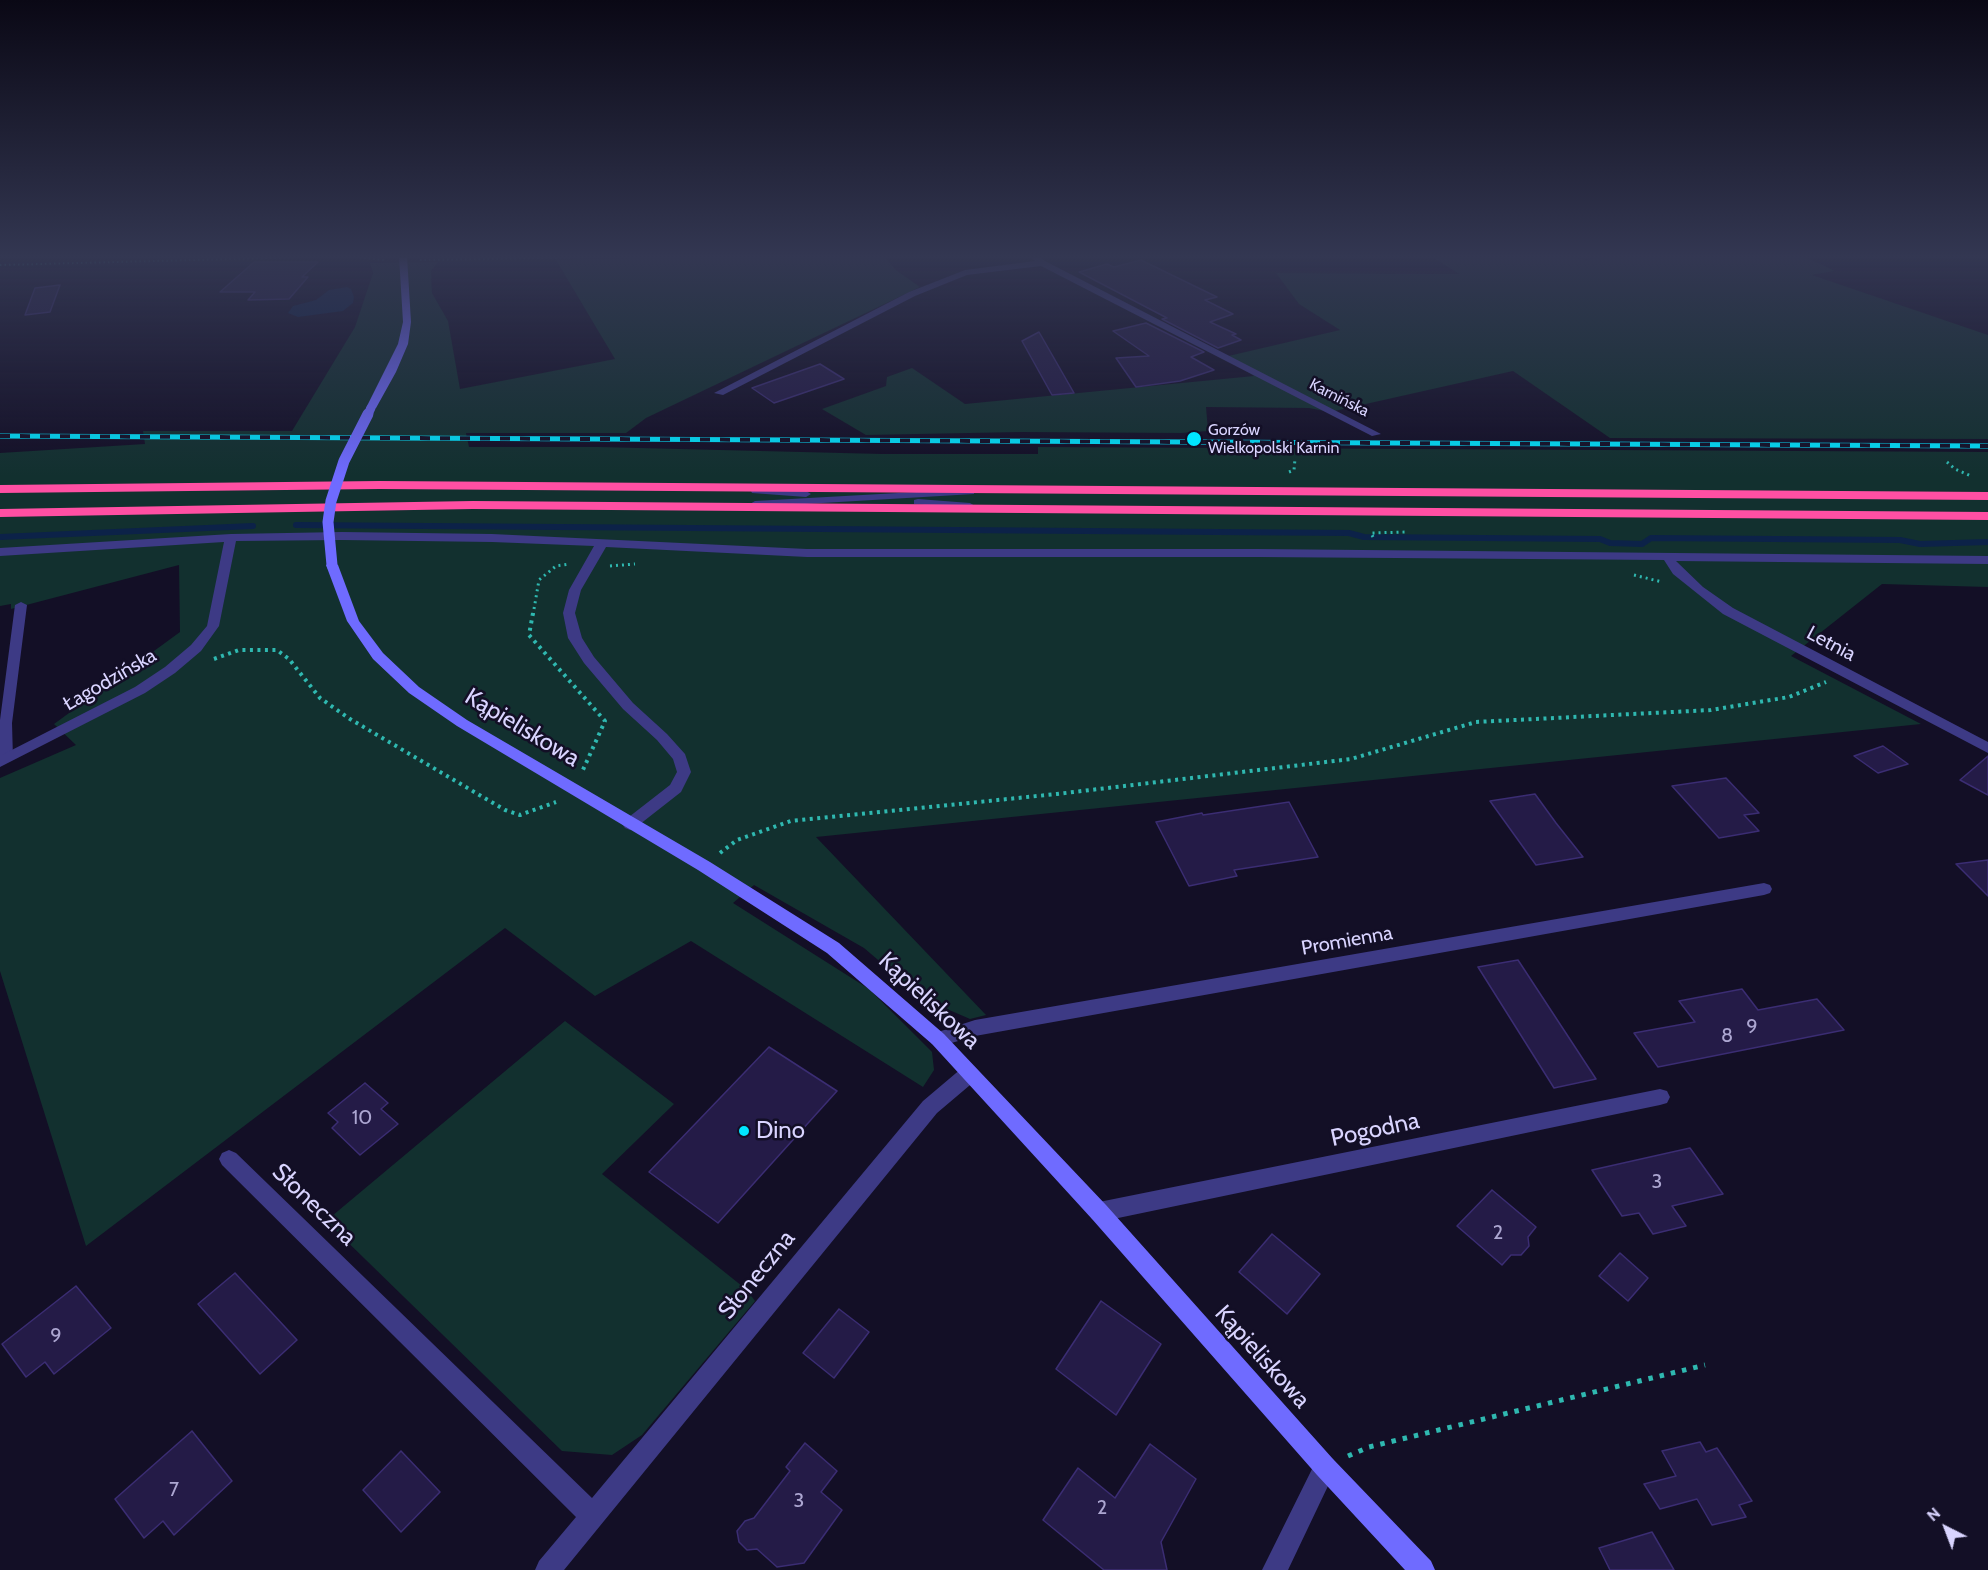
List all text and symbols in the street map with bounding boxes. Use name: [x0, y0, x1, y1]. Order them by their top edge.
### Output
street label: Karnińska: [1306, 375, 1372, 421]
place label: Gorzów Wielkopolski Karnin: [1208, 420, 1339, 458]
marker: Gorzów Wielkopolski Karnin: [1185, 430, 1203, 448]
street label: Letnia: [1802, 621, 1860, 667]
street label: Łagodzińska: [59, 644, 161, 716]
street label: Kąpieliskowa: [459, 683, 585, 773]
street label: Promienna: [1299, 921, 1395, 961]
street label: Kąpieliskowa: [872, 947, 986, 1055]
house number: 9: [1746, 1015, 1758, 1039]
house number: 8: [1721, 1024, 1733, 1048]
house number: 10: [352, 1106, 372, 1130]
street label: Pogodna: [1328, 1107, 1422, 1153]
place label: Dino: [756, 1117, 805, 1145]
marker: Dino: [737, 1124, 751, 1138]
street label: Słoneczna: [266, 1158, 362, 1252]
house number: 3: [1652, 1170, 1662, 1194]
house number: 2: [1493, 1221, 1503, 1245]
street label: Słoneczna: [713, 1225, 801, 1325]
street label: Kąpieliskowa: [1208, 1300, 1316, 1414]
house number: 9: [50, 1324, 62, 1348]
house number: 7: [169, 1478, 179, 1502]
house number: 3: [794, 1489, 804, 1513]
house number: 2: [1097, 1496, 1107, 1520]
north arrow: [1916, 1498, 1976, 1558]
text: N: [1923, 1503, 1944, 1525]

